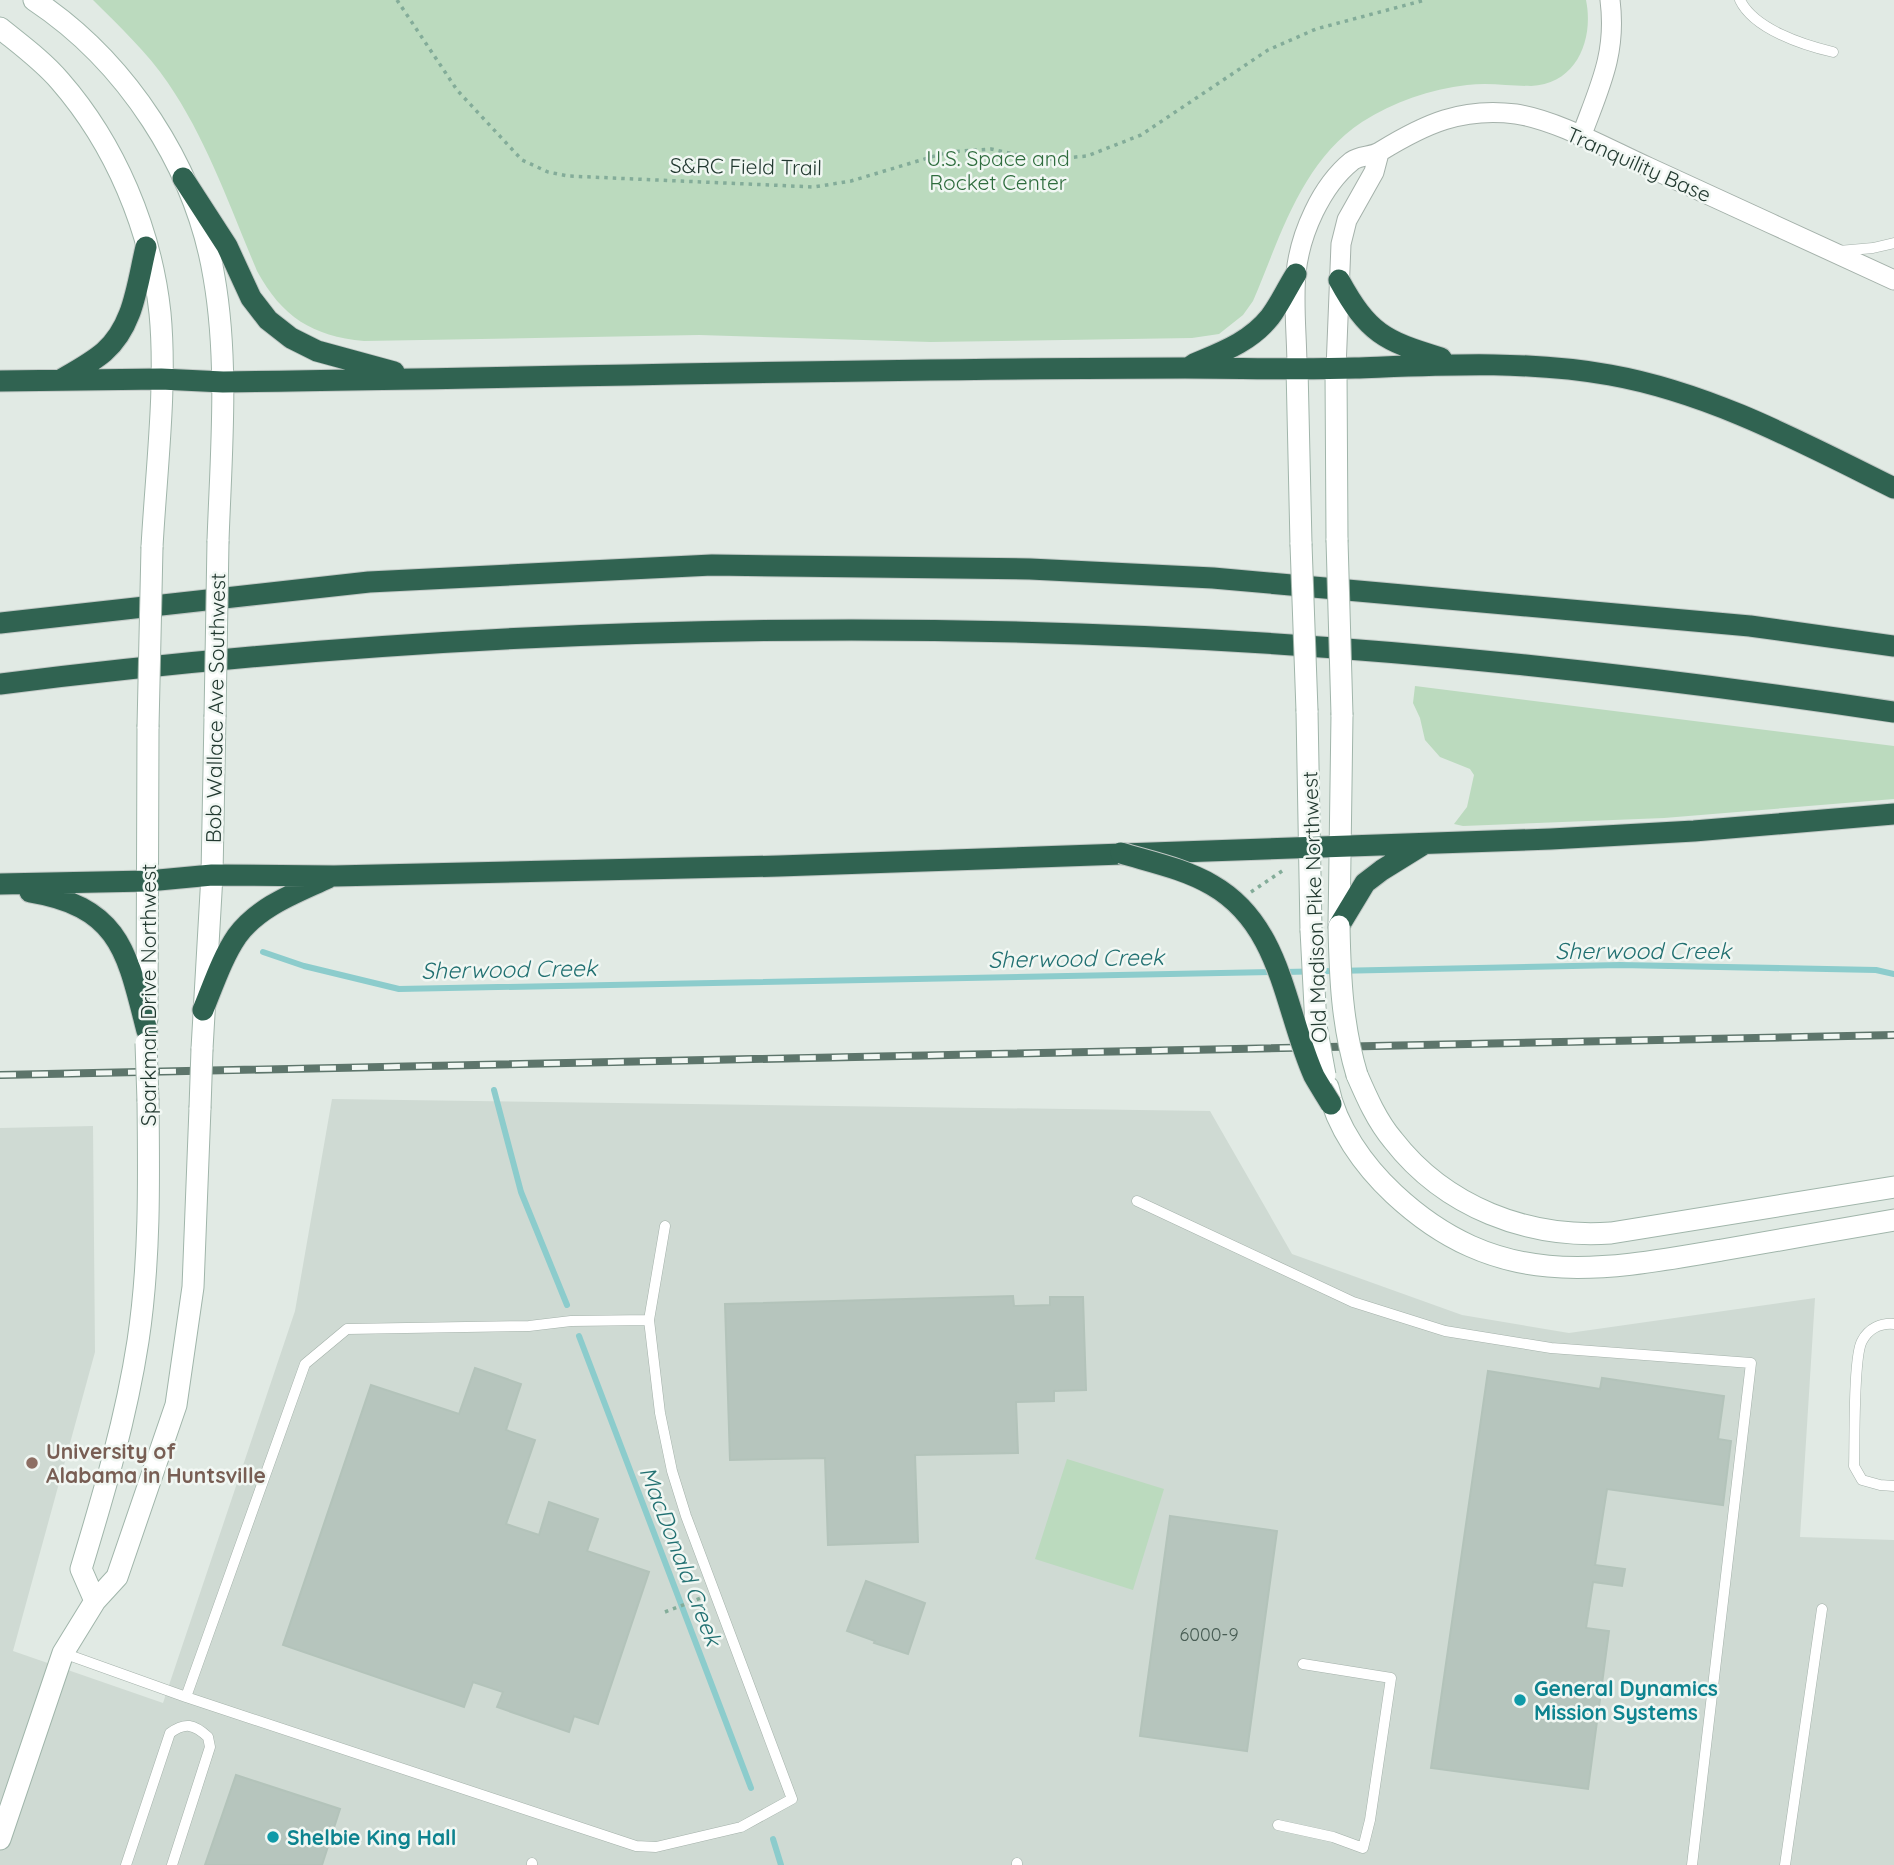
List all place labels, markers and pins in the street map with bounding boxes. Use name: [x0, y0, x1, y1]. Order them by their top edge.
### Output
place label: University of Alabama in Huntsville: [46, 1438, 266, 1488]
marker: University of Alabama in Huntsville: [24, 1455, 40, 1471]
place label: General Dynamics Mission Systems: [1534, 1675, 1718, 1725]
marker: General Dynamics Mission Systems: [1512, 1692, 1528, 1708]
place label: Shelbie King Hall: [287, 1824, 456, 1850]
marker: Shelbie King Hall: [265, 1829, 281, 1845]

